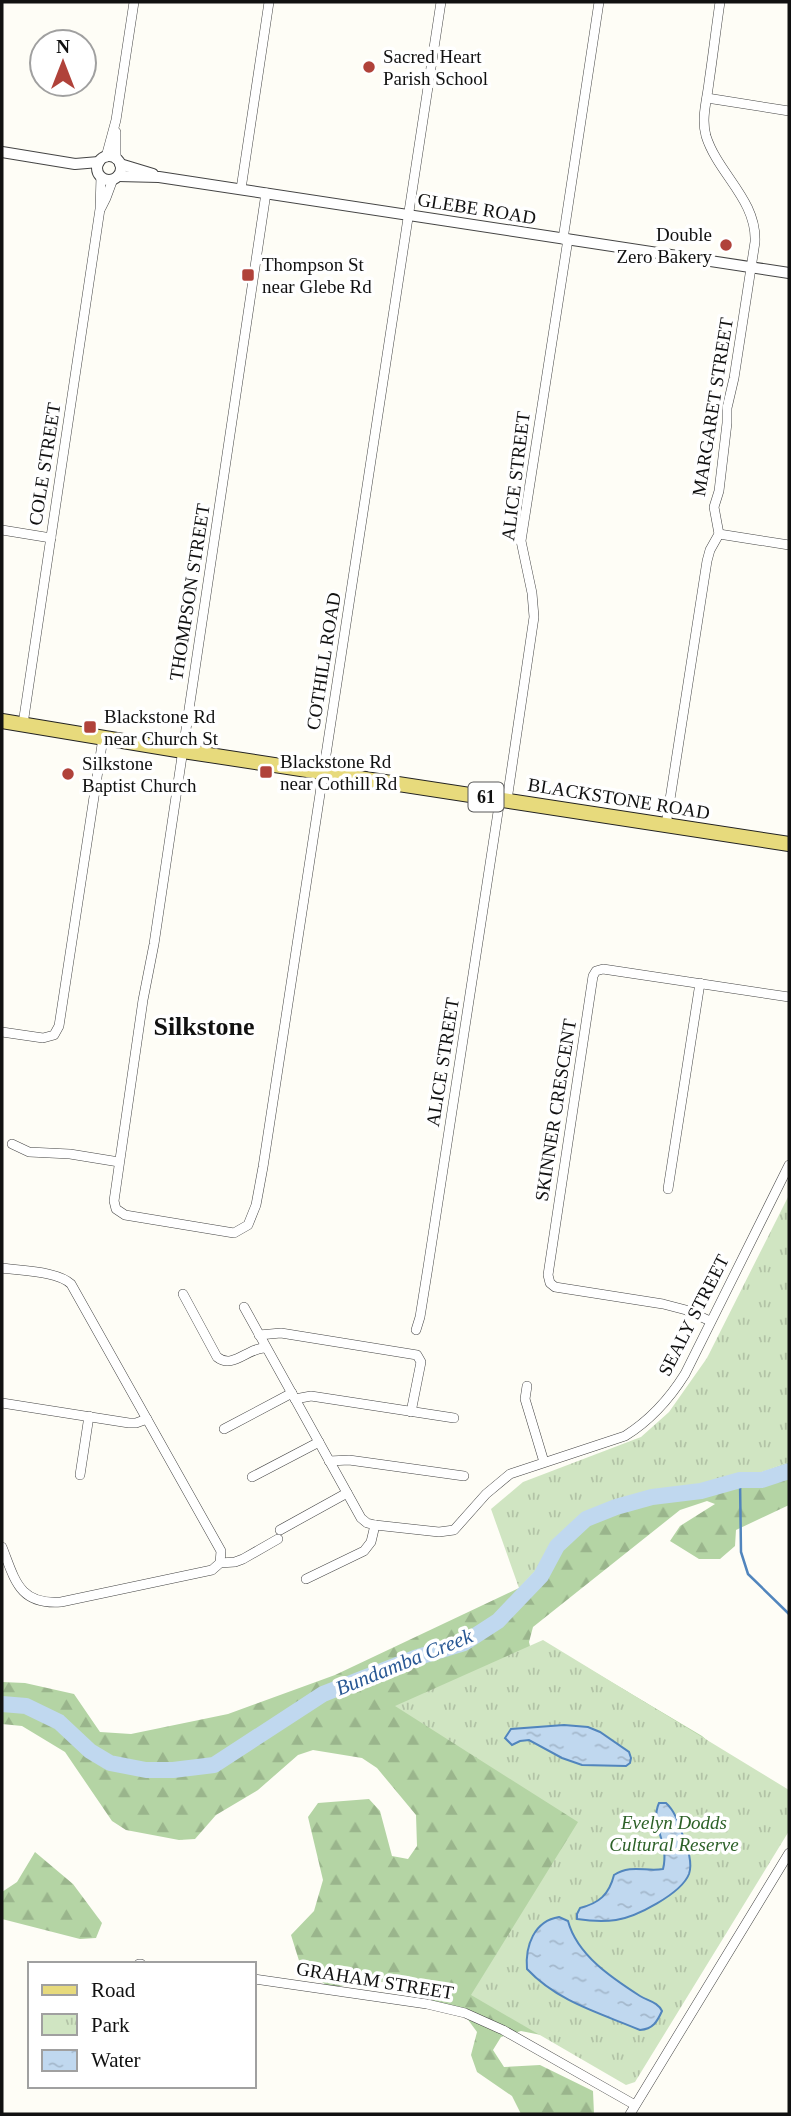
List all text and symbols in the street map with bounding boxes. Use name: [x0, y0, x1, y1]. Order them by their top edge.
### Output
north arrow: [28, 28, 98, 98]
text: N: [56, 36, 70, 57]
place label: Sacred Heart Parish School: [383, 46, 488, 89]
marker: Sacred Heart Parish School: [361, 59, 377, 75]
street label: GLEBE ROAD: [416, 189, 538, 228]
place label: Double Zero Bakery: [617, 224, 712, 267]
marker: Double Zero Bakery: [718, 237, 734, 253]
place label: Thompson St near Glebe Rd: [262, 254, 372, 297]
marker: Thompson St near Glebe Rd: [240, 267, 256, 283]
street label: MARGARET STREET: [688, 316, 737, 498]
street label: COLE STREET: [24, 401, 65, 527]
street label: ALICE STREET: [497, 410, 534, 542]
street label: THOMPSON STREET: [165, 502, 214, 682]
street label: COTHILL ROAD: [302, 591, 345, 731]
place label: Blackstone Rd near Church St: [104, 706, 219, 749]
marker: Blackstone Rd near Church St: [82, 719, 98, 735]
place label: Blackstone Rd near Cothill Rd: [280, 751, 398, 794]
place label: Silkstone Baptist Church: [82, 753, 197, 796]
marker: Blackstone Rd near Cothill Rd: [258, 764, 274, 780]
marker: Silkstone Baptist Church: [60, 766, 76, 782]
street label: BLACKSTONE ROAD: [526, 774, 711, 823]
road number: 61: [468, 782, 504, 812]
street label: ALICE STREET: [422, 996, 463, 1128]
district label: Silkstone: [153, 1012, 255, 1041]
street label: SKINNER CRESCENT: [531, 1017, 580, 1203]
street label: SEALY STREET: [654, 1251, 733, 1379]
water label: Bundamba Creek: [332, 1623, 477, 1700]
park label: Evelyn Dodds Cultural Reserve: [609, 1812, 739, 1855]
street label: GRAHAM STREET: [295, 1958, 455, 2003]
legend: [28, 1962, 256, 2088]
text: Road: [91, 1978, 136, 2002]
text: Park: [91, 2013, 130, 2037]
text: Water: [91, 2048, 141, 2072]

